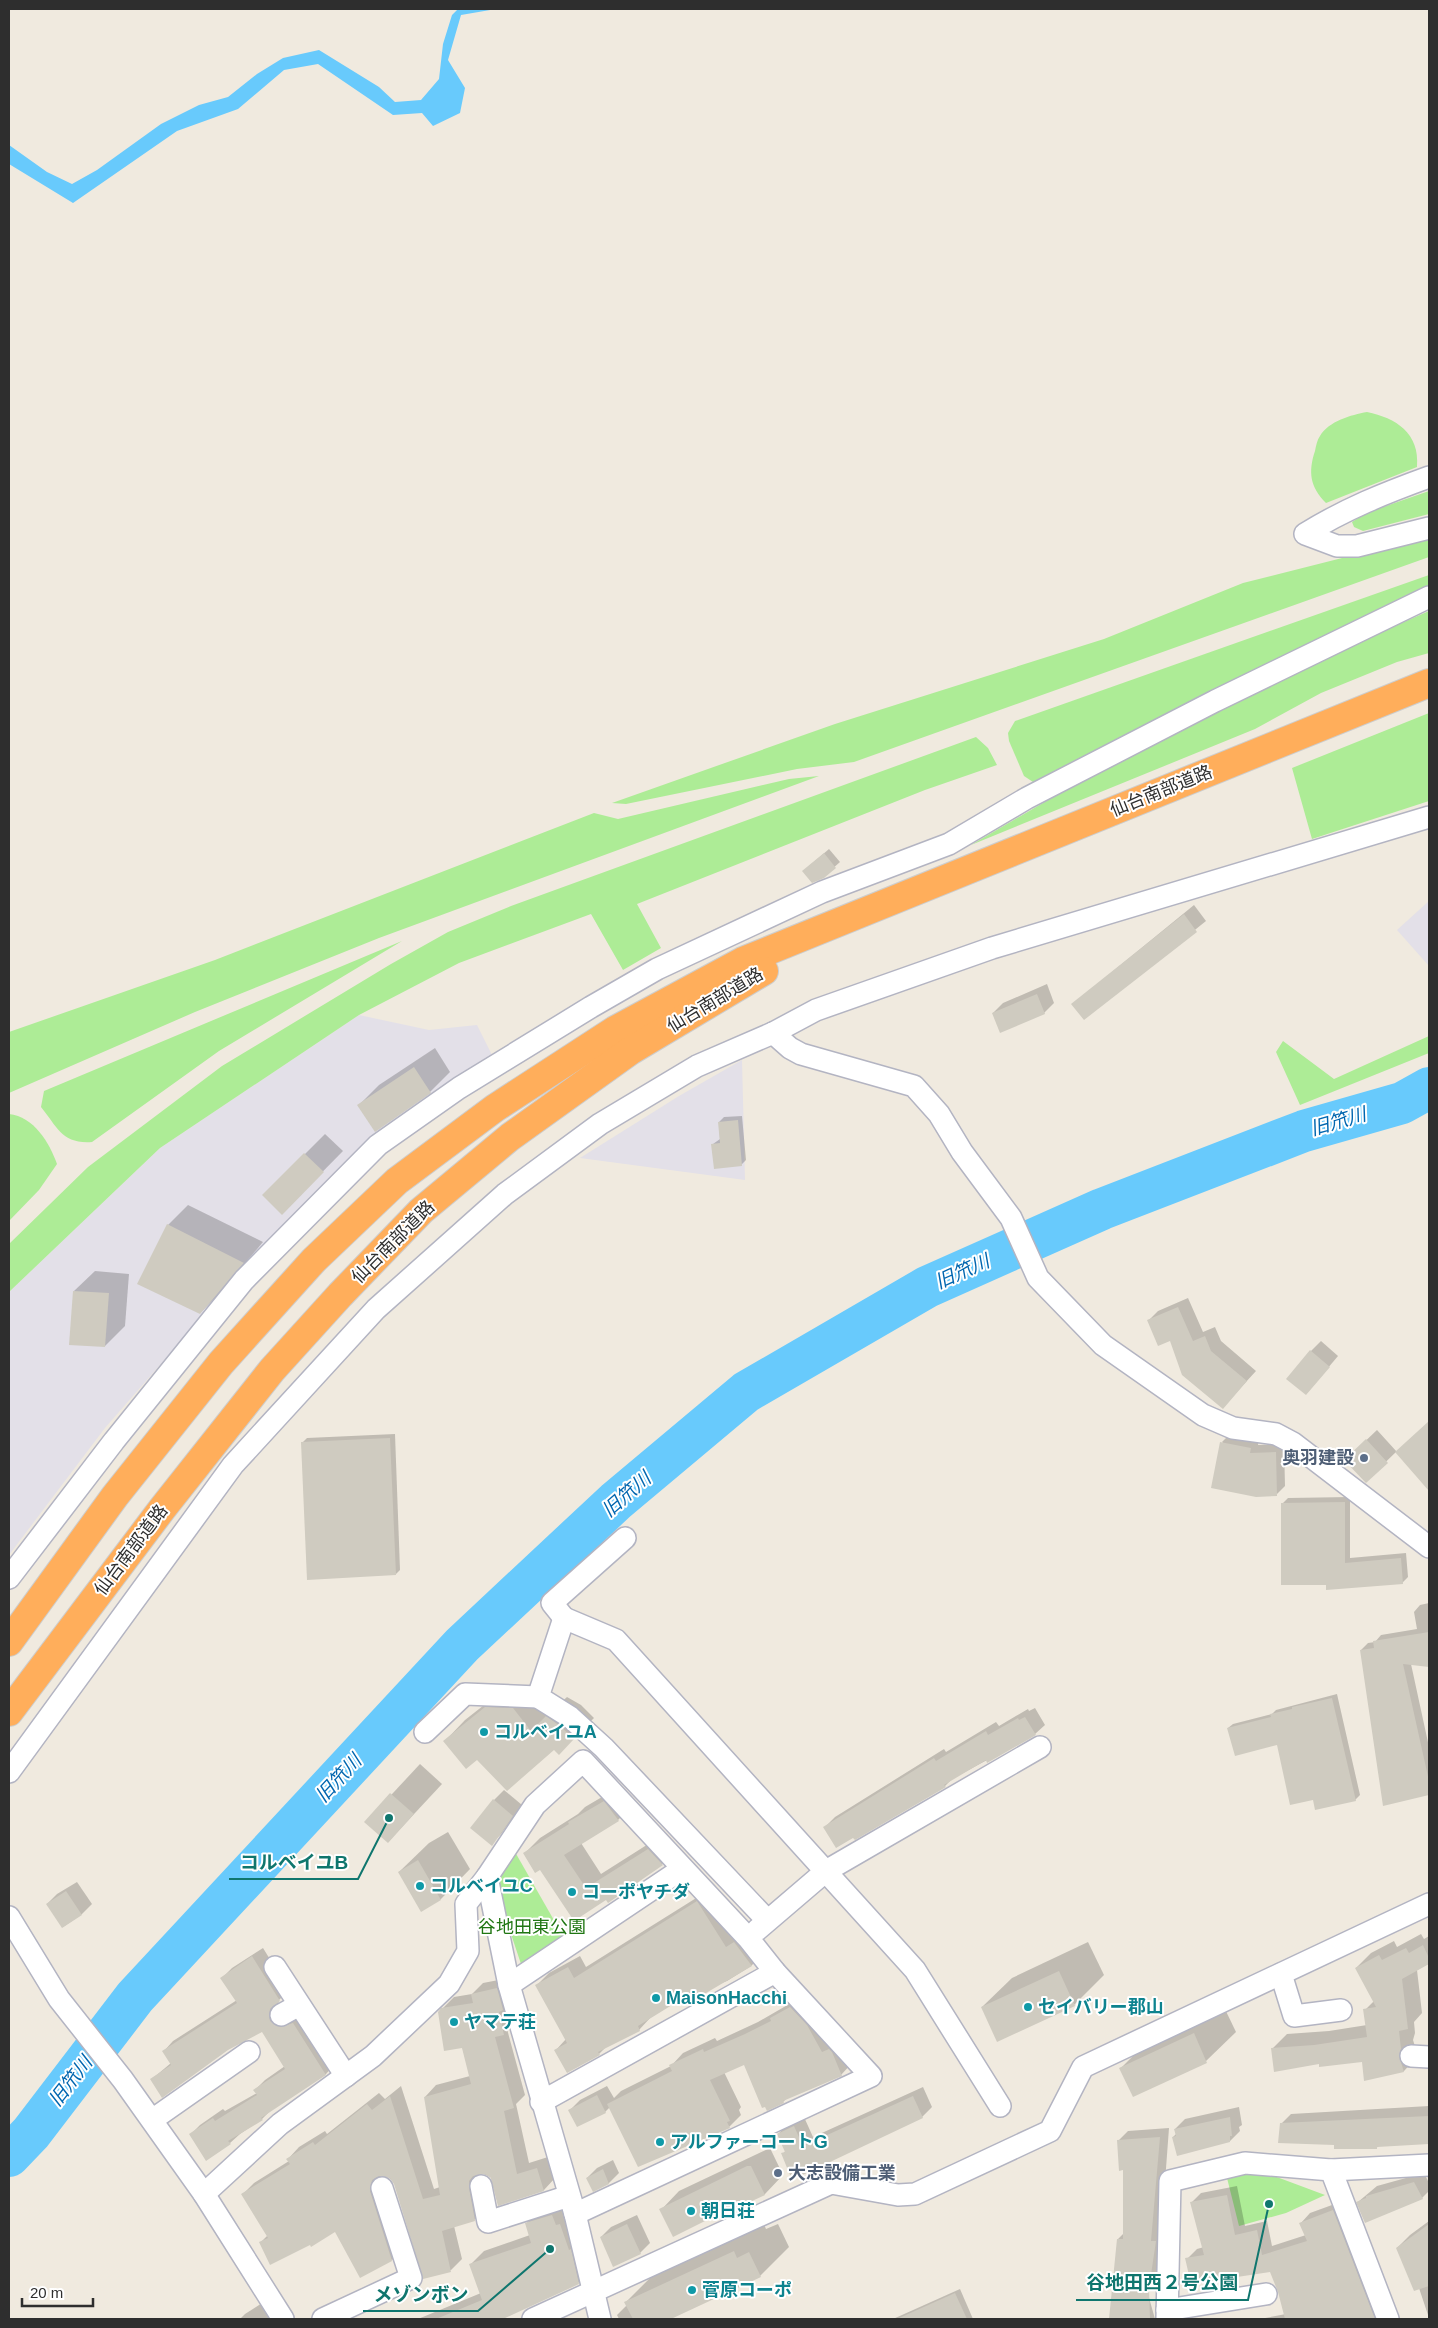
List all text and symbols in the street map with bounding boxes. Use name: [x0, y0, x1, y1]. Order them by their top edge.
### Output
street label: 仙台南部道路: [1107, 761, 1215, 821]
street label: 仙台南部道路: [664, 964, 766, 1036]
water label: 旧笊川: [1308, 1103, 1370, 1139]
street label: 仙台南部道路: [348, 1197, 438, 1287]
water label: 旧笊川: [932, 1249, 994, 1293]
place label: 奥羽建設: [1282, 1448, 1354, 1468]
marker: 奥羽建設: [1358, 1452, 1370, 1464]
water label: 旧笊川: [598, 1466, 656, 1521]
street label: 仙台南部道路: [91, 1501, 171, 1599]
place label: コルベイユA: [494, 1722, 597, 1742]
marker: コルベイユA: [478, 1726, 490, 1738]
water label: 旧笊川: [311, 1749, 367, 1806]
callout: コルベイユB: [229, 1845, 358, 1879]
text: コルベイユB: [240, 1852, 348, 1873]
place label: コルベイユC: [430, 1876, 533, 1896]
marker: コルベイユC: [414, 1880, 426, 1892]
place label: コーポヤチダ: [582, 1882, 690, 1902]
marker: コーポヤチダ: [566, 1886, 578, 1898]
park label: 谷地田東公園: [478, 1917, 586, 1937]
place label: MaisonHacchi: [666, 1988, 787, 2008]
marker: MaisonHacchi: [650, 1992, 662, 2004]
place label: セイバリー郡山: [1038, 1997, 1164, 2017]
marker: セイバリー郡山: [1022, 2001, 1034, 2013]
place label: ヤマテ荘: [464, 2012, 536, 2032]
marker: ヤマテ荘: [448, 2016, 460, 2028]
water label: 旧笊川: [45, 2051, 97, 2110]
place label: アルファーコートG: [670, 2132, 828, 2152]
marker: アルファーコートG: [654, 2136, 666, 2148]
place label: 大志設備工業: [788, 2163, 896, 2183]
marker: 大志設備工業: [772, 2167, 784, 2179]
place label: 朝日荘: [701, 2201, 755, 2221]
marker: 朝日荘: [685, 2205, 697, 2217]
callout: 谷地田西２号公園: [1076, 2266, 1248, 2300]
text: 谷地田西２号公園: [1086, 2272, 1238, 2293]
scale bar: [22, 2276, 94, 2308]
callout: メゾンボン: [363, 2277, 478, 2311]
place label: 菅原コーポ: [702, 2280, 792, 2300]
text: 20 m: [30, 2284, 63, 2301]
text: メゾンボン: [373, 2284, 469, 2305]
marker: 菅原コーポ: [686, 2284, 698, 2296]

